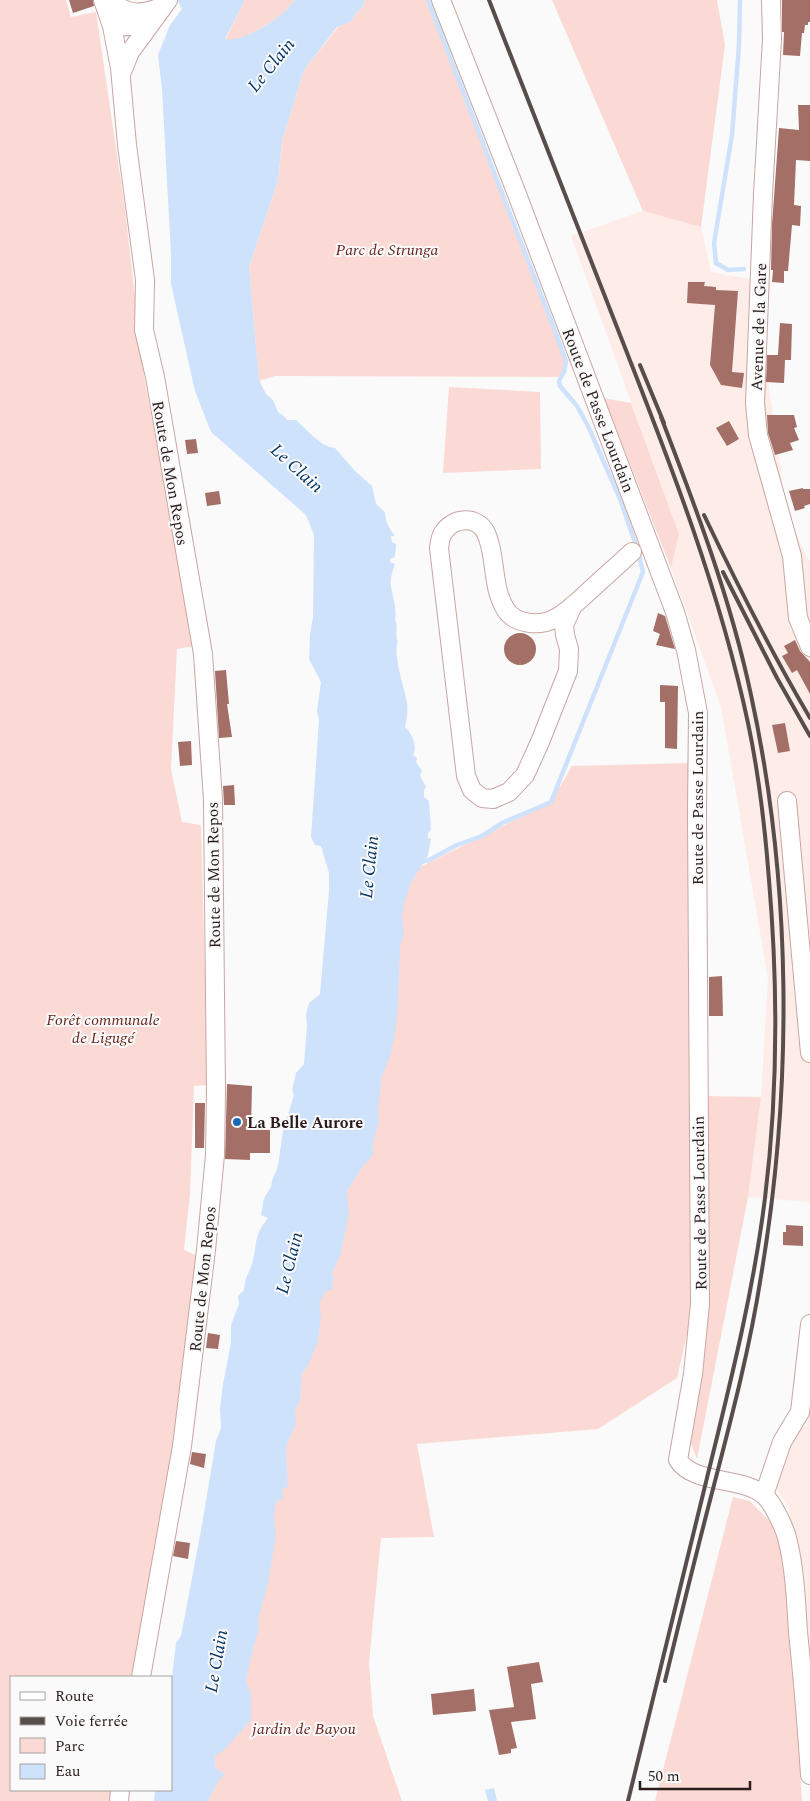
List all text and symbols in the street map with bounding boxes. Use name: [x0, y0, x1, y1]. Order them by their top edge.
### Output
water label: Le Clain: [241, 32, 302, 98]
park label: Parc de Strunga: [336, 238, 438, 262]
street label: Avenue de la Gare: [745, 263, 773, 392]
street label: Route de Passe Lourdain: [556, 325, 641, 496]
street label: Route de Mon Repos: [145, 399, 195, 547]
water label: Le Clain: [264, 437, 330, 500]
street label: Route de Passe Lourdain: [686, 711, 710, 885]
street label: Route de Mon Repos: [201, 801, 227, 948]
water label: Le Clain: [353, 834, 386, 900]
park label: Forêt communale de Ligugé: [46, 1008, 160, 1050]
place label: La Belle Aurore: [247, 1111, 363, 1135]
street label: Route de Passe Lourdain: [686, 1115, 714, 1290]
marker: La Belle Aurore: [231, 1116, 243, 1128]
street label: Route de Mon Repos: [183, 1205, 223, 1353]
water label: Le Clain: [269, 1229, 310, 1297]
water label: Le Clain: [198, 1627, 235, 1695]
legend: [10, 1676, 172, 1791]
text: Route: [55, 1685, 94, 1708]
text: Voie ferrée: [55, 1710, 128, 1733]
park label: jardin de Bayou: [250, 1717, 356, 1741]
text: Parc: [55, 1735, 85, 1758]
scale bar: [640, 1758, 750, 1790]
text: Eau: [55, 1760, 81, 1783]
text: 50 m: [648, 1765, 680, 1788]

